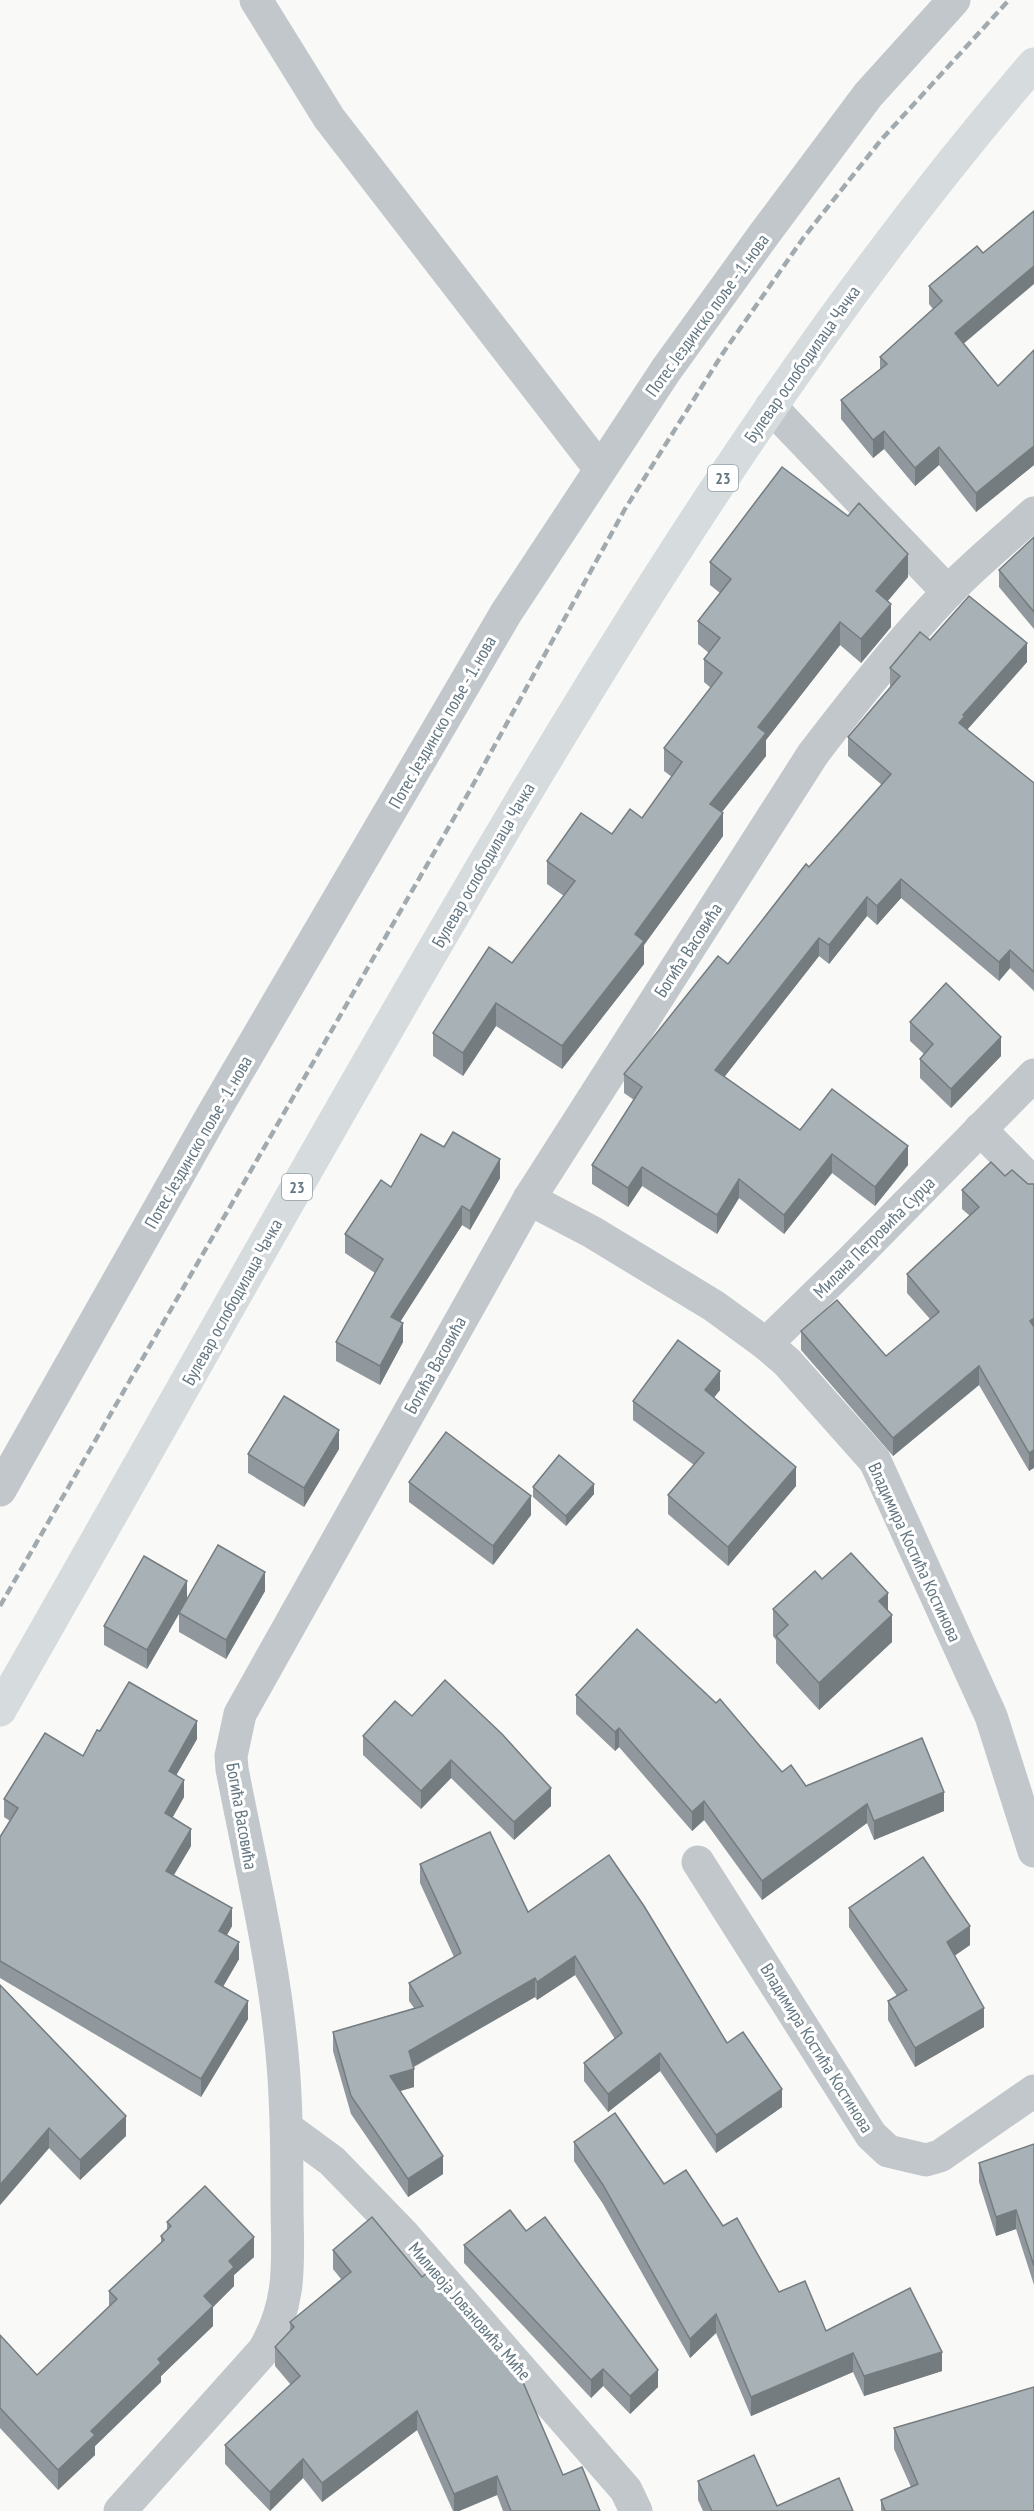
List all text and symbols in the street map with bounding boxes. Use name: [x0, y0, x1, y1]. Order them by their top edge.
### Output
street label: Потес Јездинско поље - 1. нова: [640, 229, 774, 401]
street label: Булевар ослободилаца Чачка: [739, 281, 865, 447]
road number: 23: [708, 465, 738, 491]
street label: Потес Јездинско поље - 1. нова: [383, 632, 501, 812]
street label: Булевар ослободилаца Чачка: [426, 778, 540, 952]
street label: Богића Васовића: [649, 898, 727, 1002]
street label: Потес Јездинско поље - 1. нова: [139, 1052, 257, 1232]
street label: Милана Петровића Сурџа: [808, 1171, 940, 1303]
road number: 23: [282, 1174, 312, 1200]
street label: Булевар ослободилаца Чачка: [177, 1215, 287, 1389]
street label: Богића Васовића: [399, 1312, 471, 1418]
street label: Владимира Костића Костинова: [863, 1459, 967, 1645]
street label: Богића Васовића: [221, 1761, 263, 1871]
street label: Владимира Костића Костинова: [755, 1959, 879, 2137]
street label: Миливоја Јовановића Миће: [404, 2237, 536, 2385]

